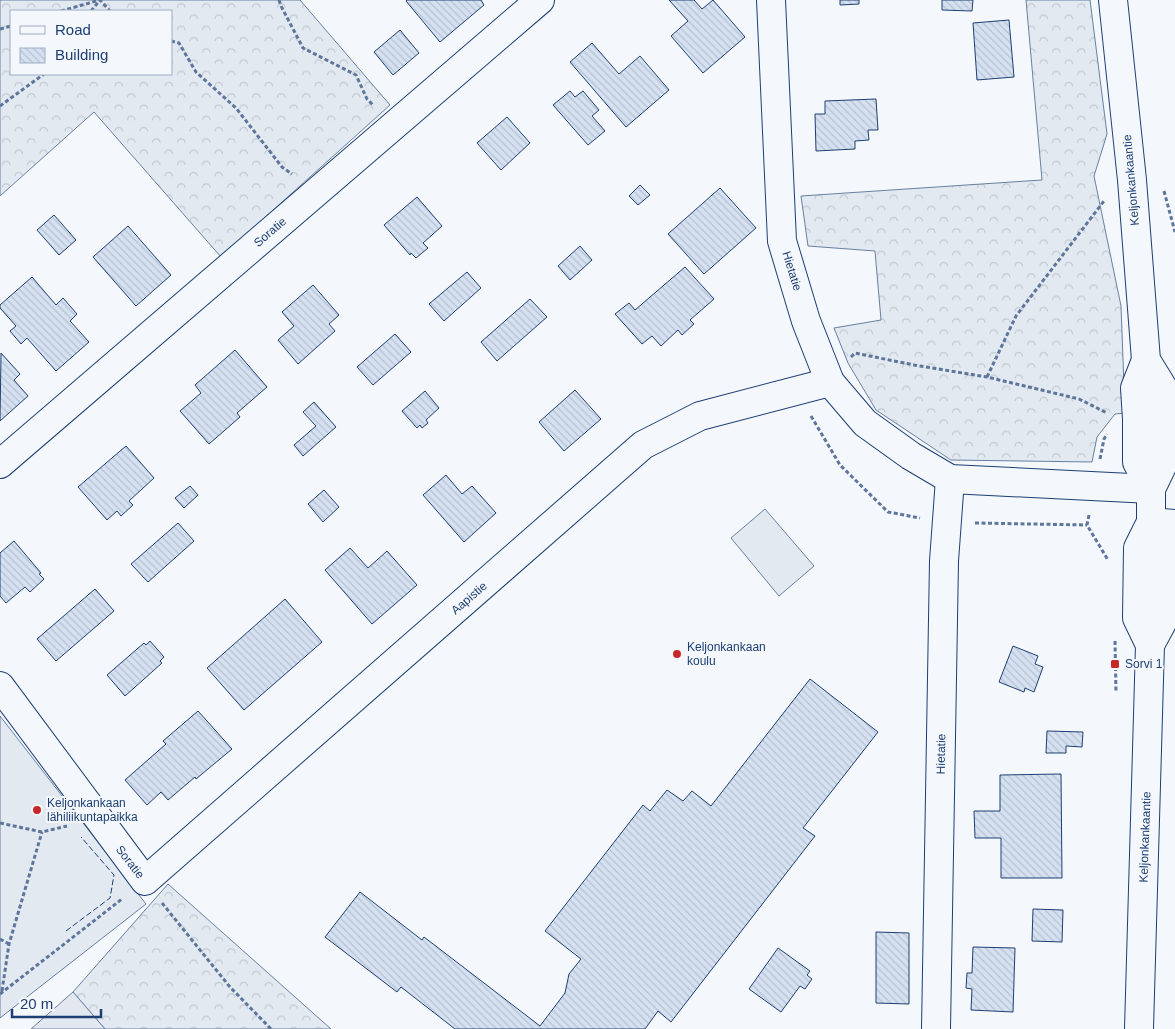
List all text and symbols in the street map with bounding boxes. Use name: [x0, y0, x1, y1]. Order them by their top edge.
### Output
legend: [10, 10, 172, 75]
text: Road: [55, 21, 91, 38]
text: Building: [55, 46, 108, 63]
street label: Keljonkankaantie: [1120, 134, 1142, 226]
street label: Soratie: [251, 214, 289, 250]
street label: Hietatie: [779, 249, 805, 293]
street label: Aapistie: [448, 579, 490, 617]
place label: Keljonkankaan koulu: [687, 640, 766, 668]
marker: Keljonkankaan koulu: [671, 648, 683, 660]
place label: Sorvi 1: [1125, 657, 1163, 671]
marker: Sorvi 1: [1109, 658, 1121, 670]
street label: Hietatie: [934, 733, 948, 774]
street label: Keljonkankaantie: [1136, 791, 1154, 883]
place label: Keljonkankaan lähiliikuntapaikka: [47, 796, 138, 824]
marker: Keljonkankaan lähiliikuntapaikka: [31, 804, 43, 816]
street label: Soratie: [113, 843, 147, 882]
scale bar: [12, 986, 101, 1018]
text: 20 m: [20, 995, 53, 1012]

